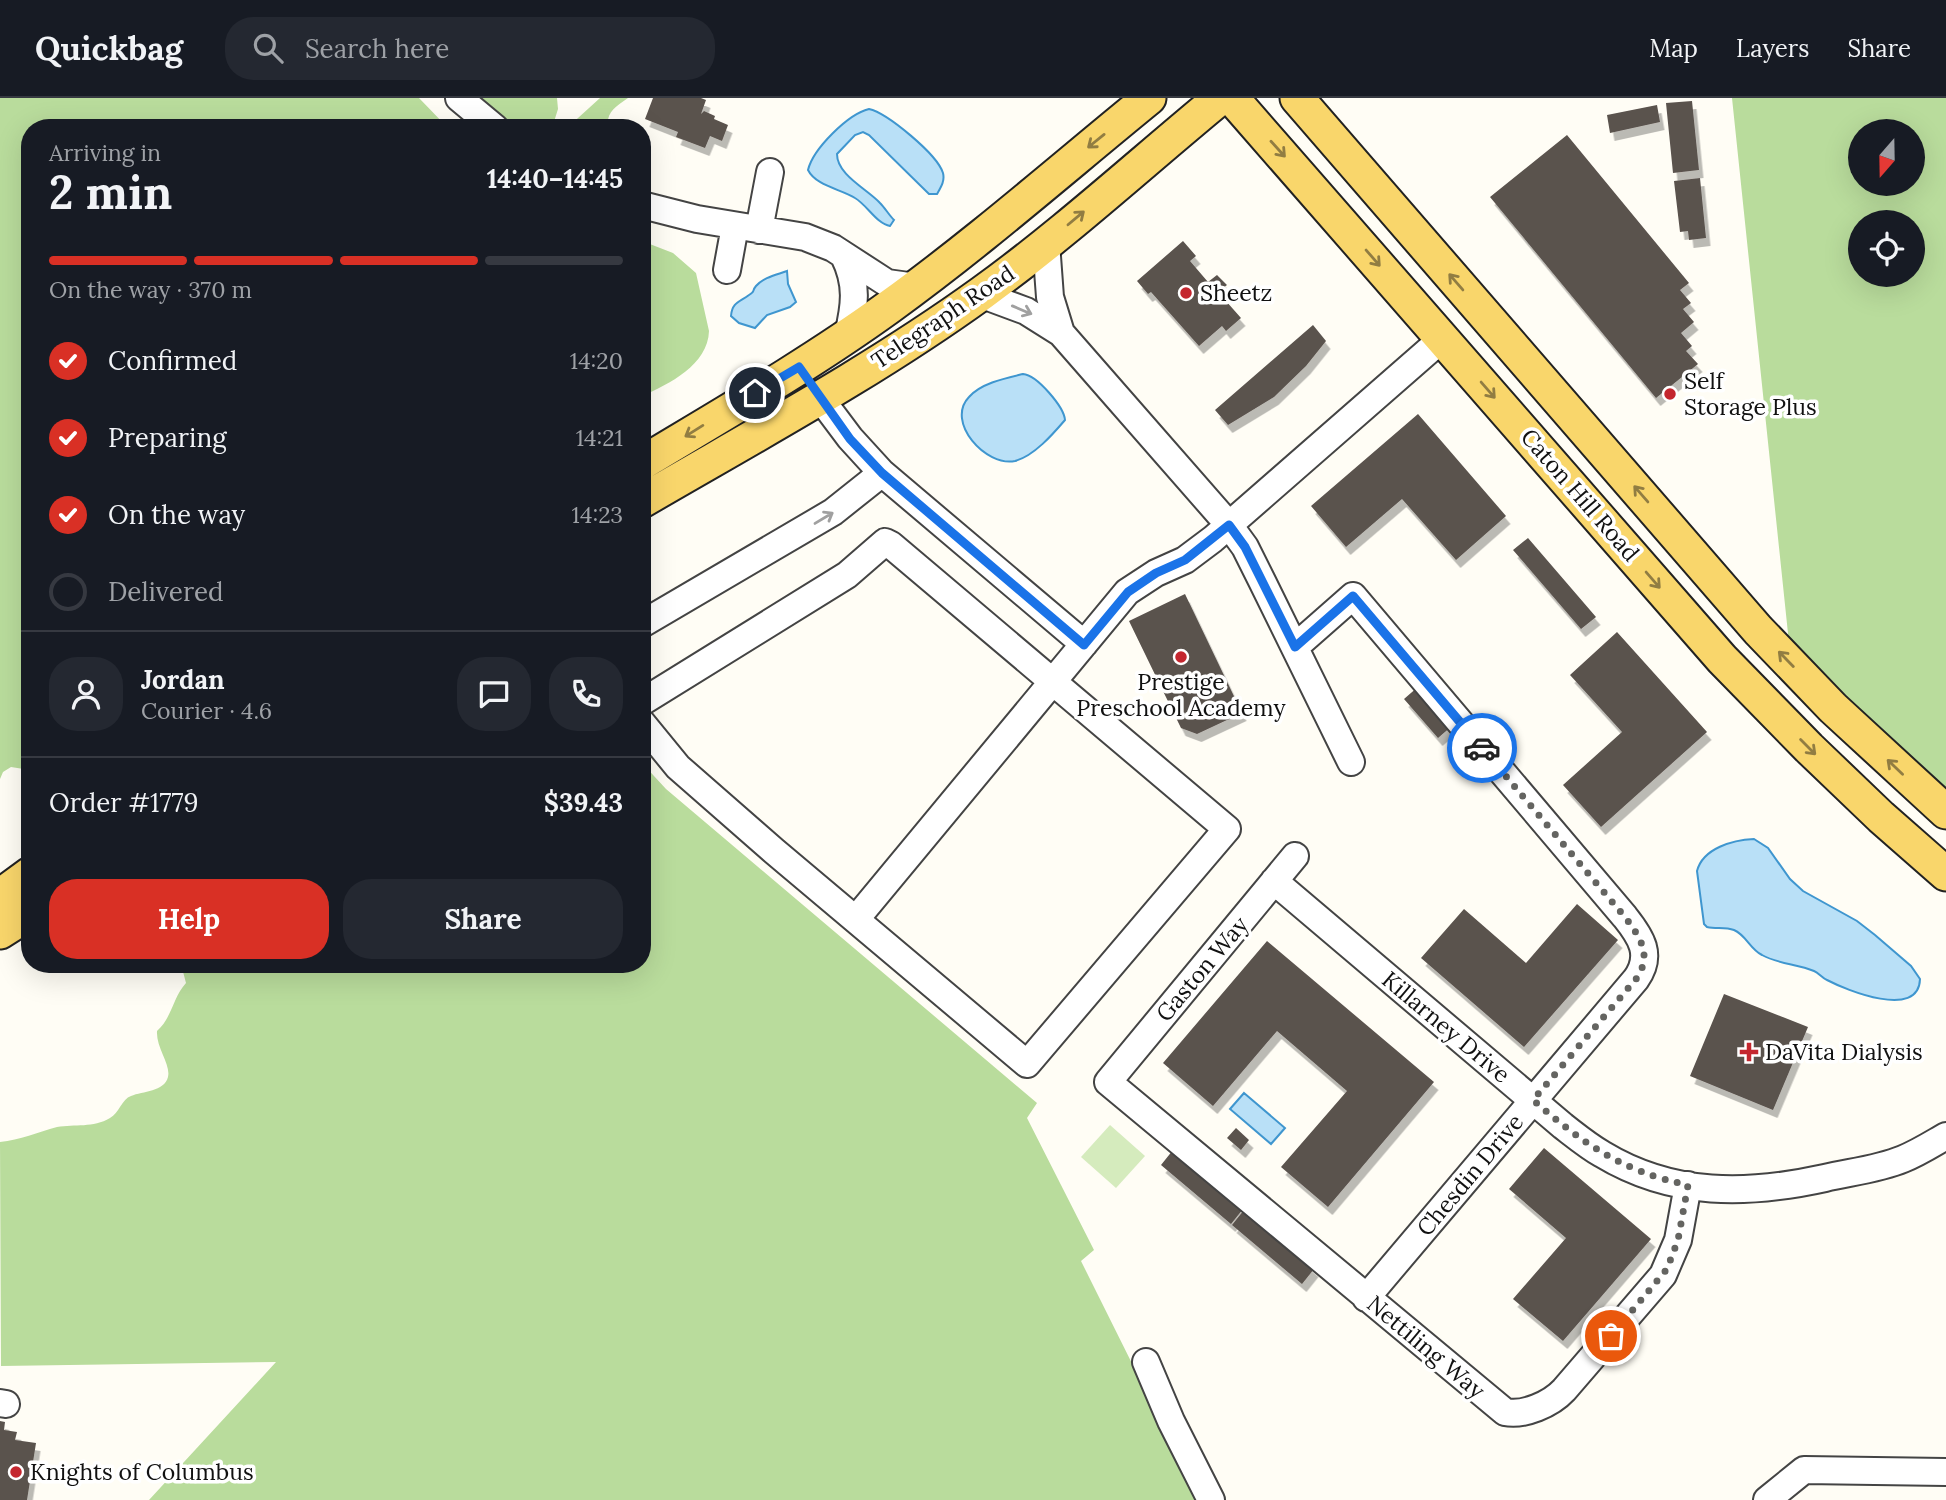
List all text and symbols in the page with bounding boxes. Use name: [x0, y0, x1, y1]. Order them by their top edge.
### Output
search box: [225, 17, 715, 80]
text: Quickbag: [35, 27, 183, 69]
icon: search: [249, 29, 287, 67]
text: Search here: [305, 32, 449, 65]
text: Map: [1649, 33, 1698, 64]
text: Layers: [1736, 33, 1809, 64]
text: Share: [1847, 33, 1911, 64]
north arrow: [1848, 119, 1925, 196]
map controls: [1848, 119, 1925, 287]
one-way arrow: [1088, 133, 1106, 149]
text: Arriving in: [49, 138, 161, 167]
one-way arrow: [1269, 140, 1286, 157]
text: 14:40–14:45: [487, 162, 623, 195]
text: 2 min: [49, 163, 172, 222]
one-way arrow: [1066, 210, 1084, 226]
button: locate: [1848, 210, 1925, 287]
one-way arrow: [1365, 249, 1381, 267]
street label: Telegraph Road: [866, 258, 1020, 375]
one-way arrow: [1448, 273, 1464, 291]
text: On the way · 370 m: [49, 275, 252, 304]
place label: Sheetz: [1200, 278, 1272, 307]
marker: Sheetz: [1178, 285, 1194, 301]
one-way arrow: [1011, 304, 1033, 317]
icon: check: [49, 342, 87, 380]
text: Confirmed: [108, 344, 237, 377]
text: 14:20: [570, 346, 623, 375]
pin: [725, 363, 785, 423]
place label: Self Storage Plus: [1684, 366, 1817, 421]
icon: home: [736, 374, 774, 412]
one-way arrow: [1480, 381, 1496, 399]
marker: Self Storage Plus: [1662, 386, 1678, 402]
icon: check: [49, 419, 87, 457]
text: Preparing: [108, 421, 227, 454]
street label: Caton Hill Road: [1515, 422, 1646, 567]
text: 14:21: [576, 423, 623, 452]
one-way arrow: [684, 425, 704, 439]
one-way arrow: [1633, 486, 1649, 504]
icon: check: [49, 496, 87, 534]
text: On the way: [108, 498, 245, 531]
text: 14:23: [572, 500, 623, 529]
one-way arrow: [813, 510, 833, 524]
one-way arrow: [1645, 571, 1661, 589]
text: Delivered: [108, 575, 224, 608]
marker: Prestige Preschool Academy: [1173, 649, 1189, 665]
one-way arrow: [1777, 651, 1794, 668]
button: person: [49, 657, 123, 731]
button: chat: [457, 657, 531, 731]
button: phone: [549, 657, 623, 731]
text: Jordan: [141, 663, 225, 696]
place label: Prestige Preschool Academy: [1076, 667, 1286, 722]
text: Courier · 4.6: [141, 696, 272, 725]
courier: [1447, 713, 1517, 783]
icon: car: [1463, 729, 1501, 767]
one-way arrow: [1799, 738, 1816, 755]
one-way arrow: [1887, 758, 1904, 775]
text: Order #1779: [49, 786, 199, 819]
text: $39.43: [544, 786, 623, 819]
button: Help: [49, 879, 329, 959]
button: Share: [343, 879, 623, 959]
street label: Gaston Way: [1149, 910, 1254, 1027]
street label: Killarney Drive: [1376, 965, 1516, 1089]
place label: DaVita Dialysis: [1765, 1037, 1923, 1066]
marker: DaVita Dialysis: [1739, 1042, 1759, 1062]
street label: Chesdin Drive: [1410, 1108, 1529, 1242]
street label: Nettiling Way: [1361, 1289, 1492, 1405]
pin: [1581, 1306, 1641, 1366]
icon: bag: [1592, 1317, 1630, 1355]
place label: Knights of Columbus: [30, 1457, 254, 1486]
marker: Knights of Columbus: [8, 1464, 24, 1480]

